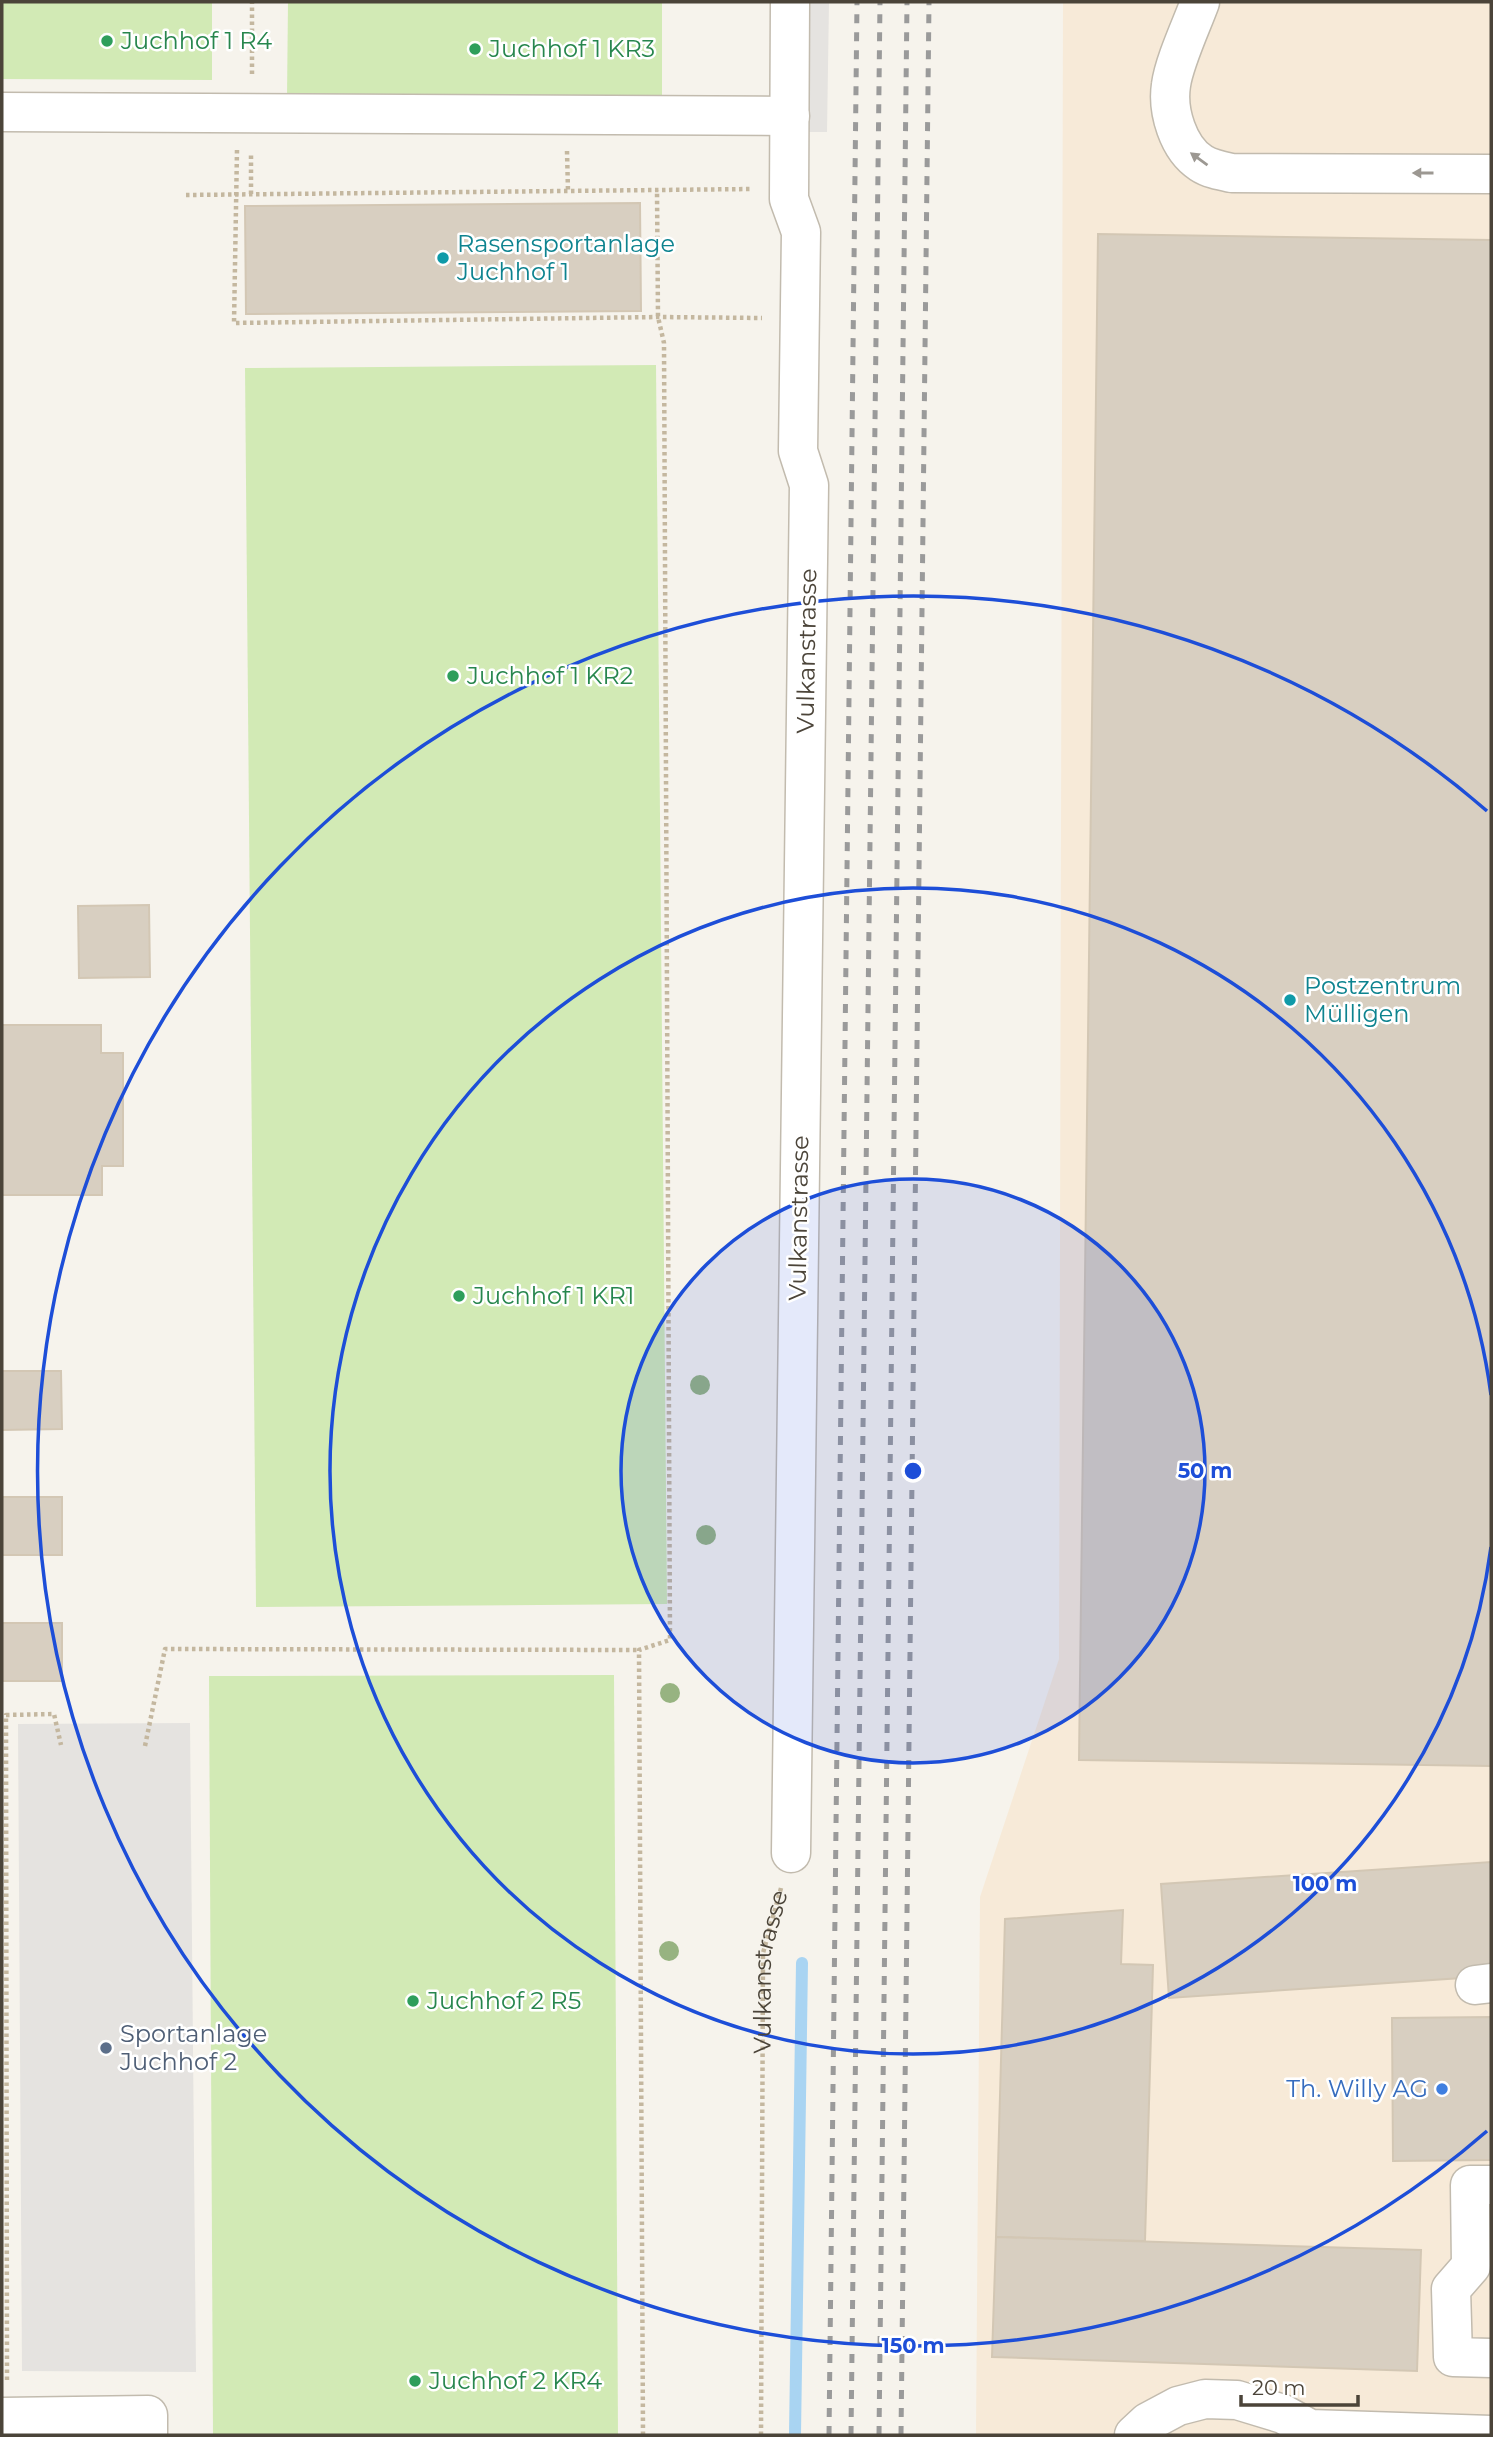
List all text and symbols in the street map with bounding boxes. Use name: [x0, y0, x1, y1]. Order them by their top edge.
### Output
place label: Juchhof 1 R4: [120, 26, 272, 55]
marker: Juchhof 1 R4: [99, 33, 115, 49]
place label: Juchhof 1 KR3: [488, 34, 655, 63]
marker: Juchhof 1 KR3: [467, 41, 483, 57]
one-way arrow: [1190, 152, 1208, 166]
one-way arrow: [1412, 168, 1434, 179]
place label: Rasensportanlage Juchhof 1: [456, 229, 675, 286]
marker: Rasensportanlage Juchhof 1: [435, 250, 451, 266]
street label: Vulkanstrasse: [791, 568, 822, 734]
place label: Juchhof 1 KR2: [466, 661, 633, 690]
marker: Juchhof 1 KR2: [445, 668, 461, 684]
place label: Postzentrum Mülligen: [1304, 971, 1461, 1028]
marker: Postzentrum Mülligen: [1282, 992, 1298, 1008]
street label: Vulkanstrasse: [783, 1135, 814, 1301]
place label: Juchhof 1 KR1: [472, 1281, 634, 1310]
marker: Juchhof 1 KR1: [451, 1288, 467, 1304]
text: 50 m: [1178, 1458, 1232, 1483]
centre of rings: [901, 1459, 925, 1483]
text: 100 m: [1293, 1871, 1357, 1896]
street label: Vulkanstrasse: [748, 1887, 794, 2054]
place label: Juchhof 2 R5: [426, 1986, 581, 2015]
marker: Juchhof 2 R5: [405, 1993, 421, 2009]
place label: Sportanlage Juchhof 2: [119, 2019, 267, 2076]
marker: Sportanlage Juchhof 2: [98, 2040, 114, 2056]
place label: Th. Willy AG: [1286, 2074, 1428, 2103]
marker: Th. Willy AG: [1434, 2081, 1450, 2097]
text: 150 m: [882, 2333, 944, 2358]
scale bar: [1241, 2364, 1358, 2408]
place label: Juchhof 2 KR4: [428, 2366, 602, 2395]
marker: Juchhof 2 KR4: [407, 2373, 423, 2389]
text: 20 m: [1252, 2375, 1306, 2400]

